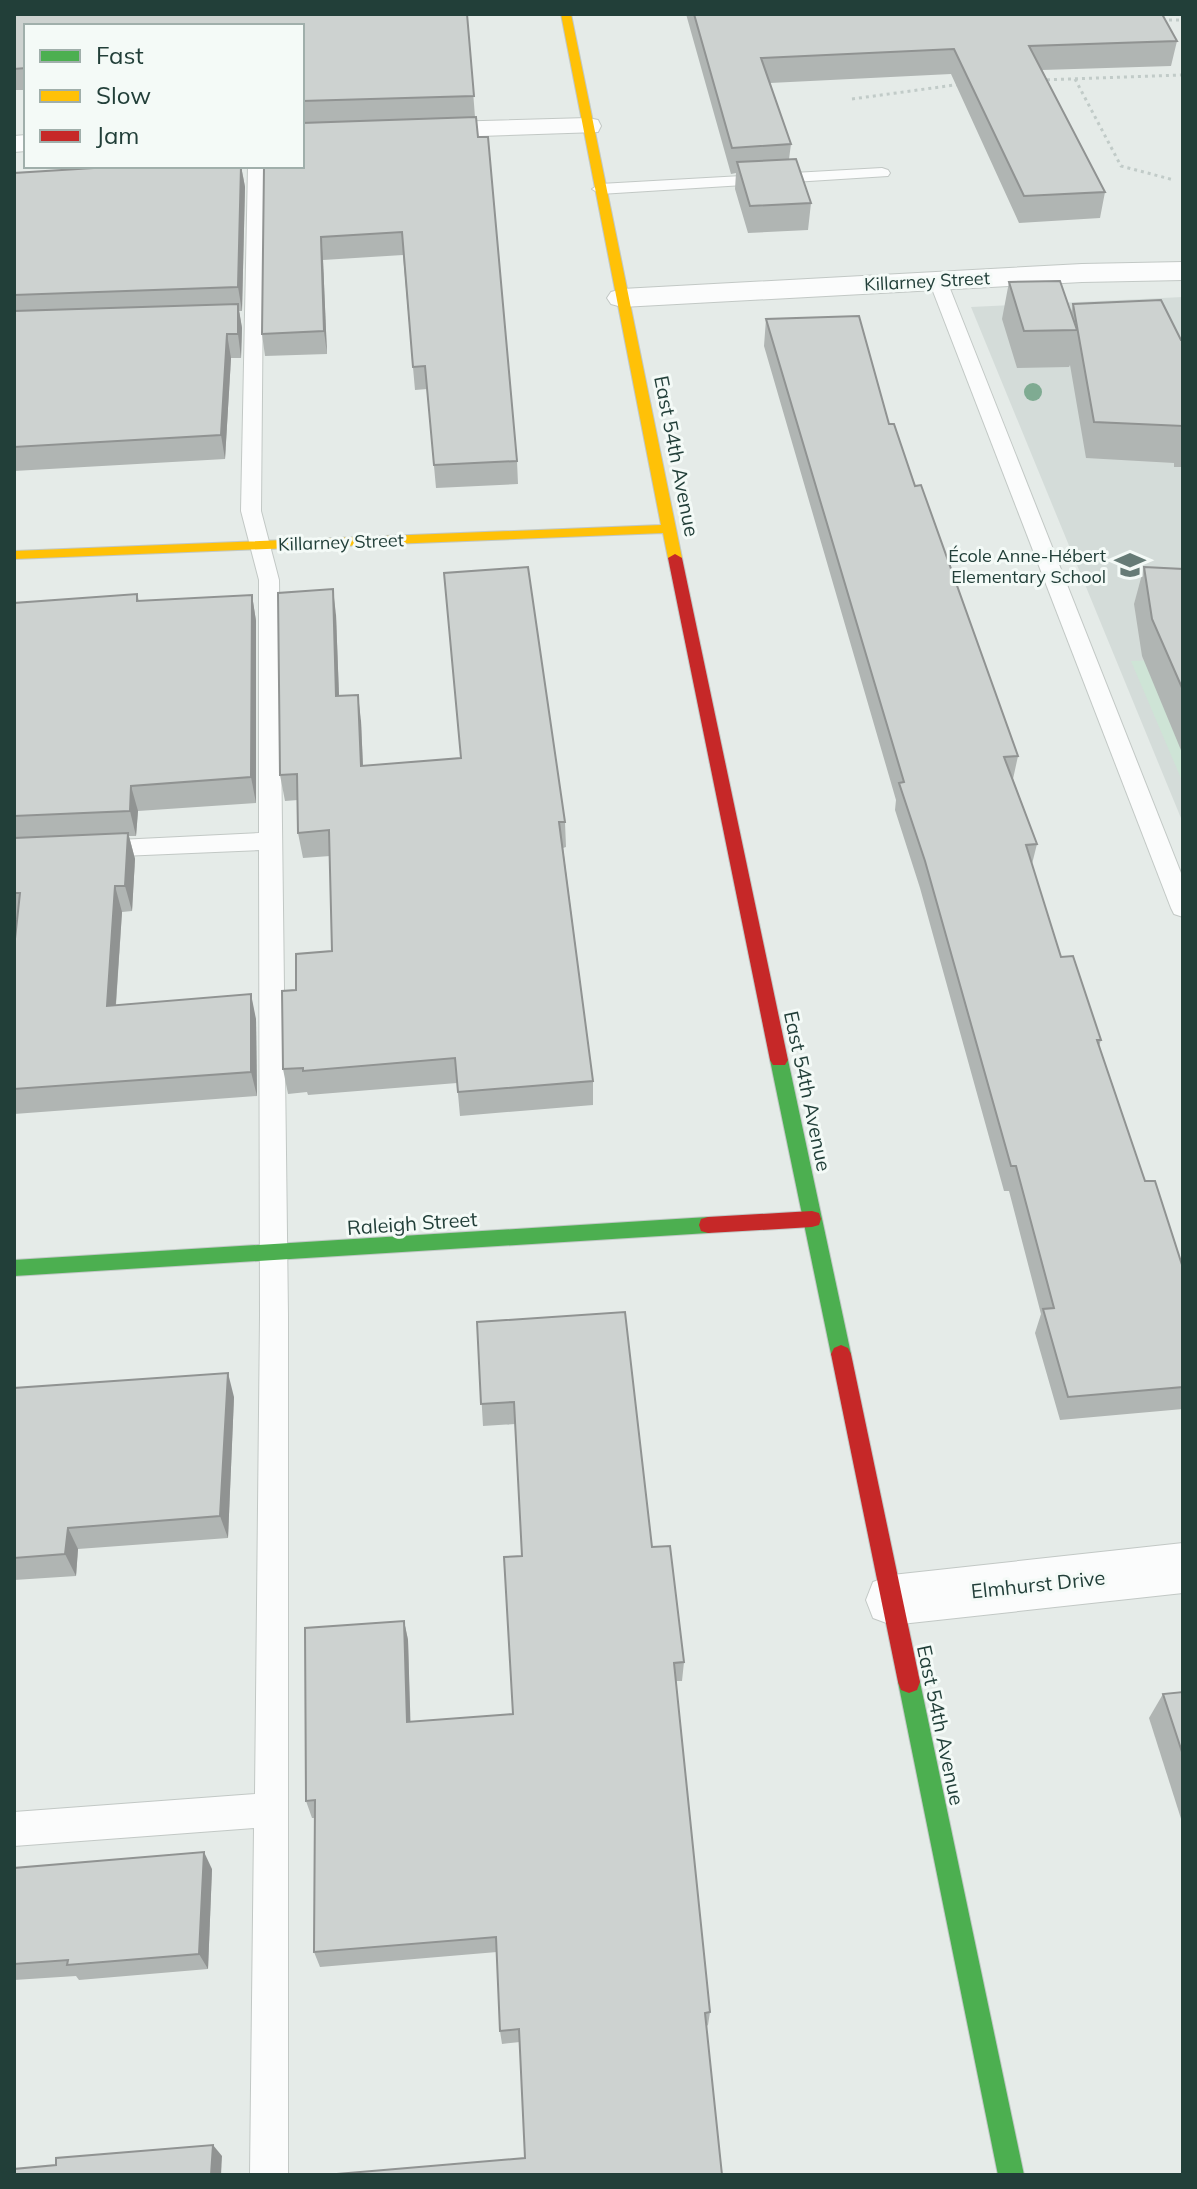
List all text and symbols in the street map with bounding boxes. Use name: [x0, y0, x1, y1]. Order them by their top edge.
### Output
legend: [24, 24, 304, 168]
text: Fast: [96, 40, 144, 70]
text: Slow: [96, 80, 151, 110]
text: Jam: [96, 120, 139, 150]
street label: Killarney Street: [864, 266, 990, 296]
street label: East 54th Avenue: [649, 373, 705, 539]
street label: Killarney Street: [278, 528, 404, 556]
place label: École Anne-Hébert Elementary School: [948, 544, 1106, 588]
school or university icon: École Anne-Hébert Elementary School: [1113, 548, 1147, 582]
street label: East 54th Avenue: [779, 1009, 837, 1173]
street label: Raleigh Street: [346, 1206, 478, 1240]
street label: Elmhurst Drive: [970, 1565, 1106, 1603]
street label: East 54th Avenue: [912, 1643, 970, 1807]

